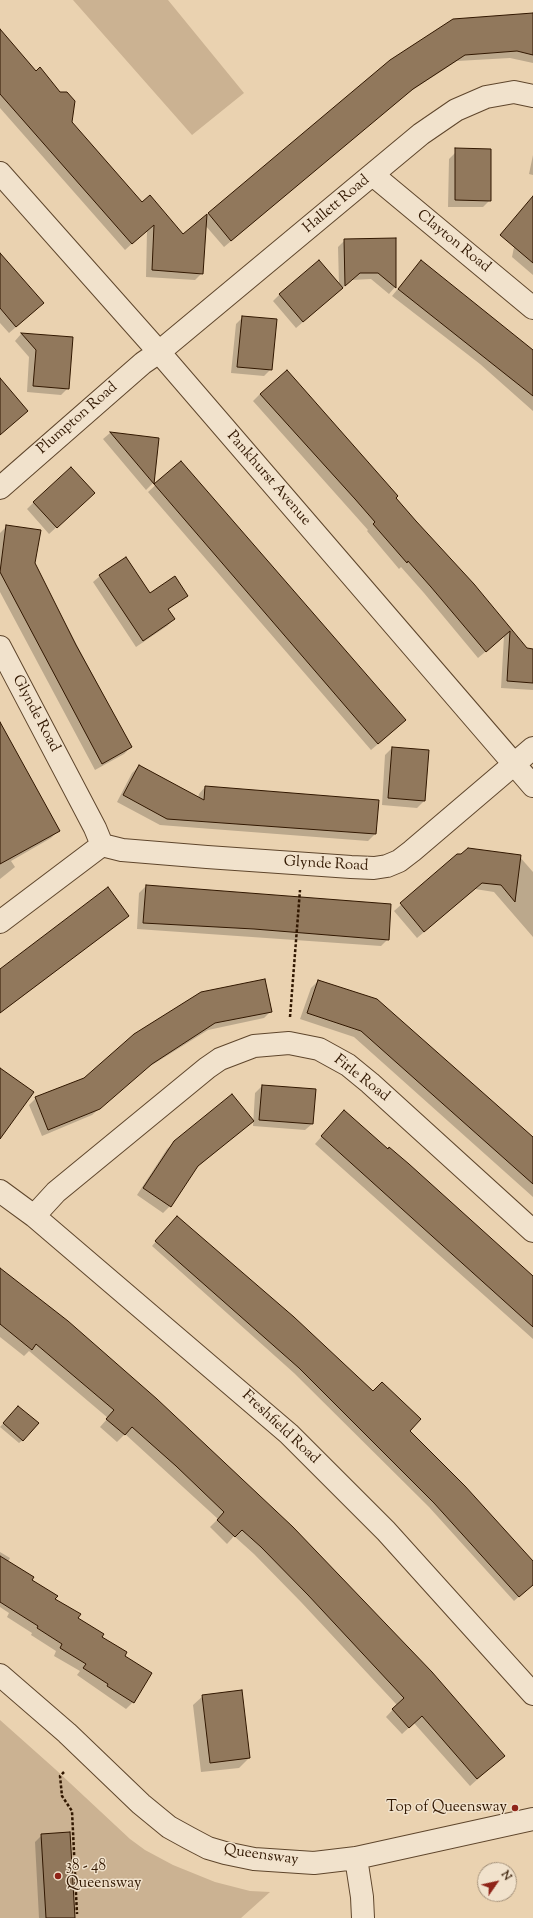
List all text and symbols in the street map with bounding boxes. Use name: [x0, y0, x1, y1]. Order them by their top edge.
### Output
street label: Hallett Road: [300, 172, 374, 238]
street label: Clayton Road: [413, 207, 493, 277]
street label: Plumpton Road: [34, 379, 122, 459]
street label: Pankhurst Avenue: [222, 428, 314, 530]
street label: Glynde Road: [7, 672, 63, 756]
street label: Glynde Road: [283, 854, 369, 876]
street label: Firle Road: [330, 1052, 392, 1106]
street label: Freshfield Road: [237, 1387, 323, 1469]
place label: Top of Queensway: [386, 1799, 507, 1817]
marker: Top of Queensway: [510, 1803, 520, 1813]
street label: Queensway: [222, 1842, 300, 1870]
place label: 38 - 48 Queensway: [66, 1858, 141, 1893]
north arrow: [477, 1862, 517, 1902]
text: N: [497, 1868, 515, 1884]
marker: 38 - 48 Queensway: [53, 1871, 63, 1881]

